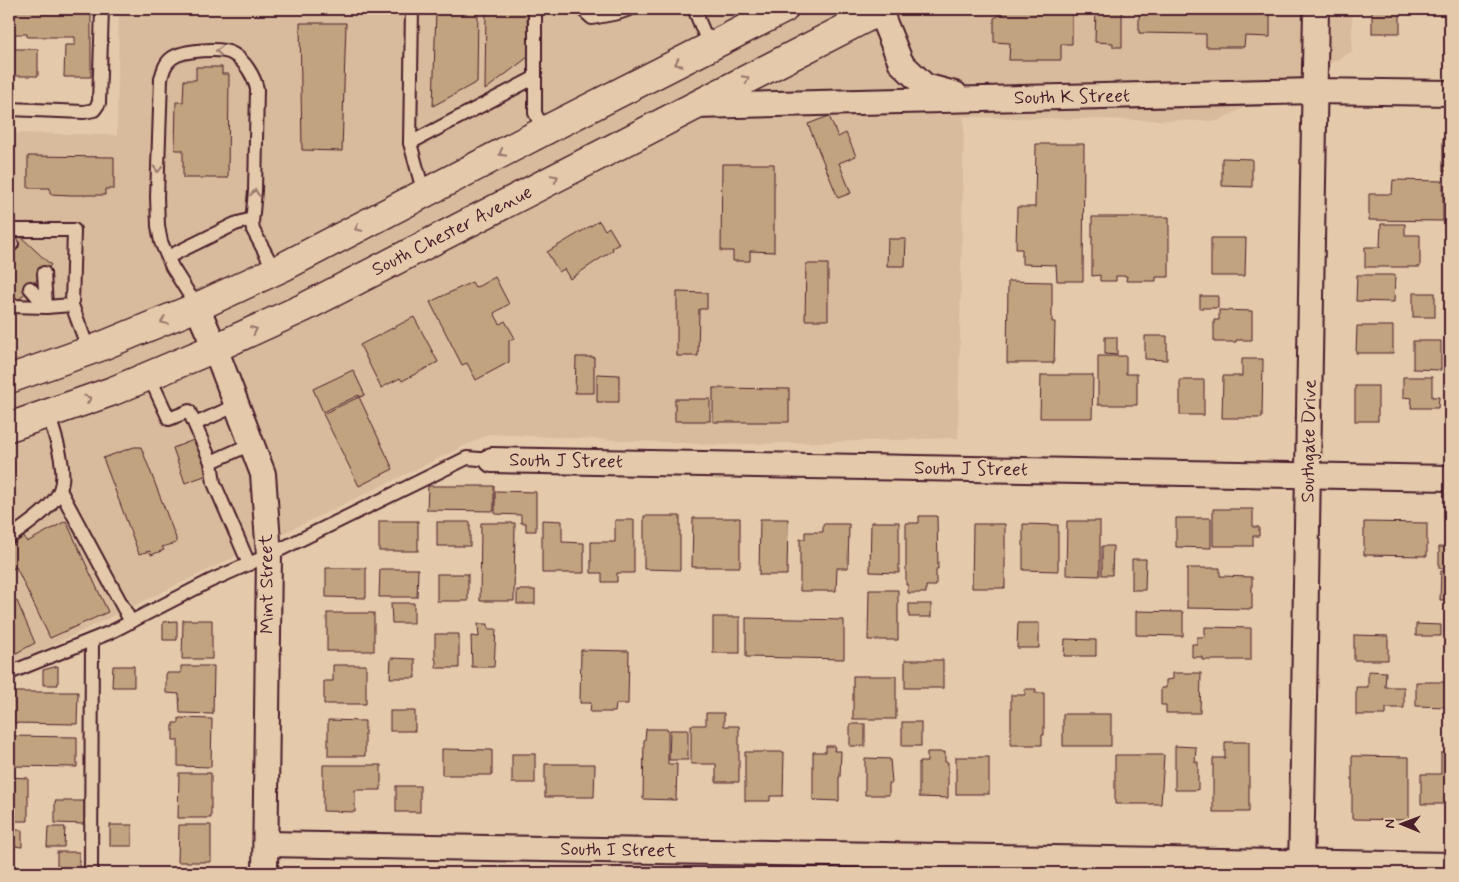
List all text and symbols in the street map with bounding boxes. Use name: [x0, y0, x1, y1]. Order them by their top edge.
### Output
one-way arrow: [214, 46, 222, 57]
one-way arrow: [675, 57, 684, 67]
one-way arrow: [741, 75, 750, 85]
street label: South K Street: [1014, 83, 1130, 111]
one-way arrow: [498, 147, 507, 157]
one-way arrow: [153, 166, 163, 173]
one-way arrow: [550, 174, 559, 184]
street label: South Chester Avenue: [367, 180, 537, 282]
one-way arrow: [249, 189, 260, 197]
one-way arrow: [355, 222, 364, 232]
one-way arrow: [160, 314, 169, 325]
one-way arrow: [249, 326, 258, 337]
street label: Southgate Drive: [1295, 379, 1324, 503]
one-way arrow: [83, 395, 92, 405]
street label: South J Street: [509, 448, 623, 474]
street label: South J Street: [914, 456, 1028, 482]
street label: Mint Street: [254, 534, 280, 634]
north arrow: [1376, 800, 1426, 850]
text: N: [1381, 819, 1399, 829]
street label: South I Street: [560, 836, 676, 864]

